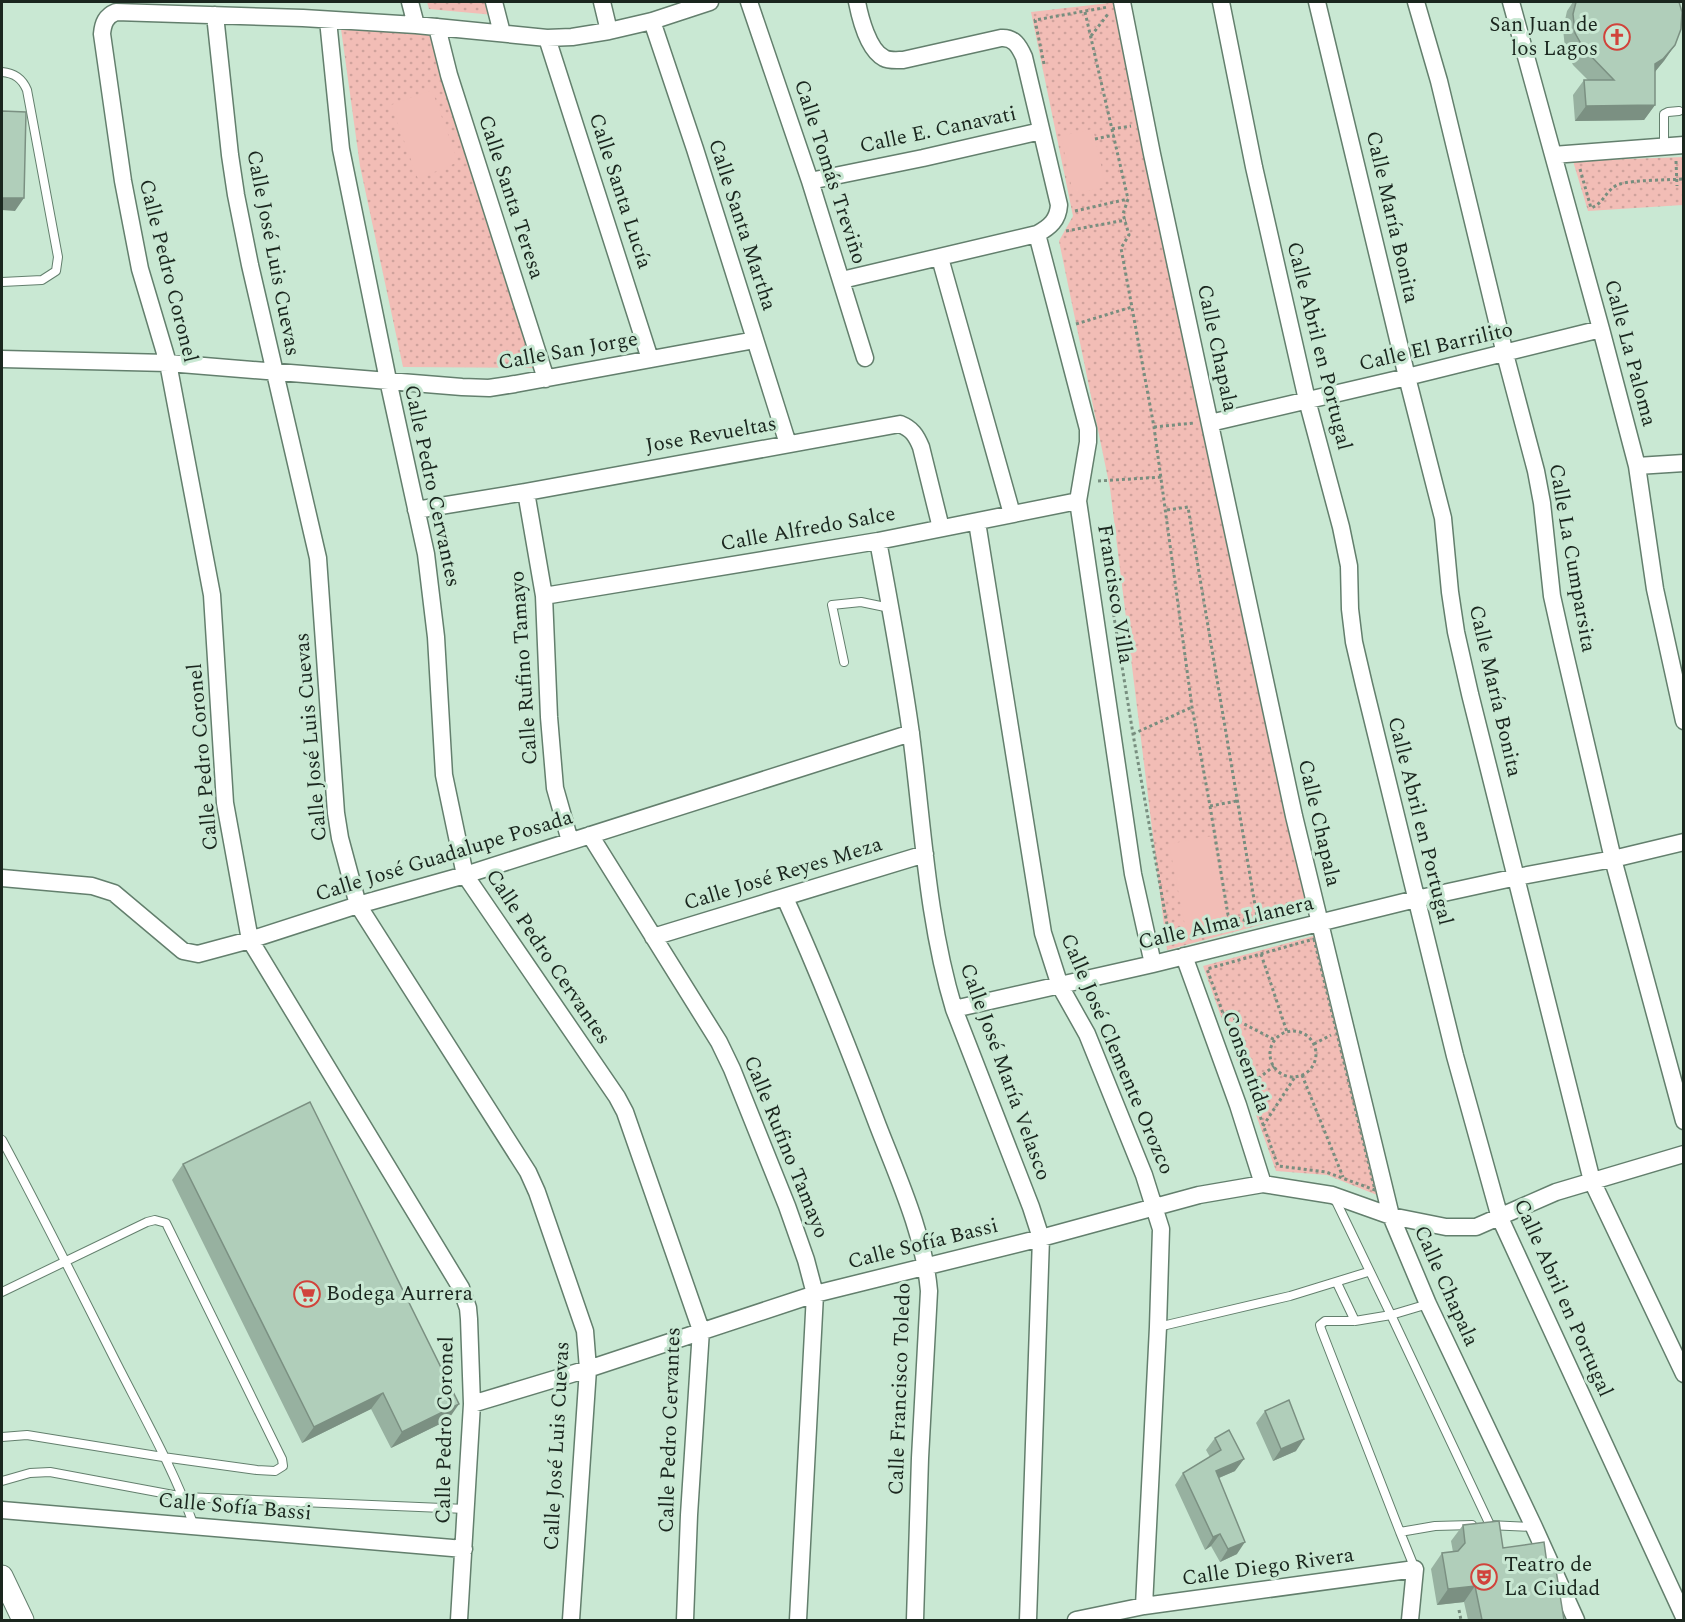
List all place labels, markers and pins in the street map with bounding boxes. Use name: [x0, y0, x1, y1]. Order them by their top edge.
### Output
place label: San Juan de los Lagos: [1489, 9, 1598, 65]
church icon: San Juan de los Lagos: [1602, 22, 1632, 52]
place label: Bodega Aurrera: [326, 1278, 474, 1310]
supermarket icon: Bodega Aurrera: [292, 1279, 322, 1309]
place label: Teatro de La Ciudad: [1504, 1549, 1600, 1605]
theatre icon: Teatro de La Ciudad: [1469, 1562, 1499, 1592]

